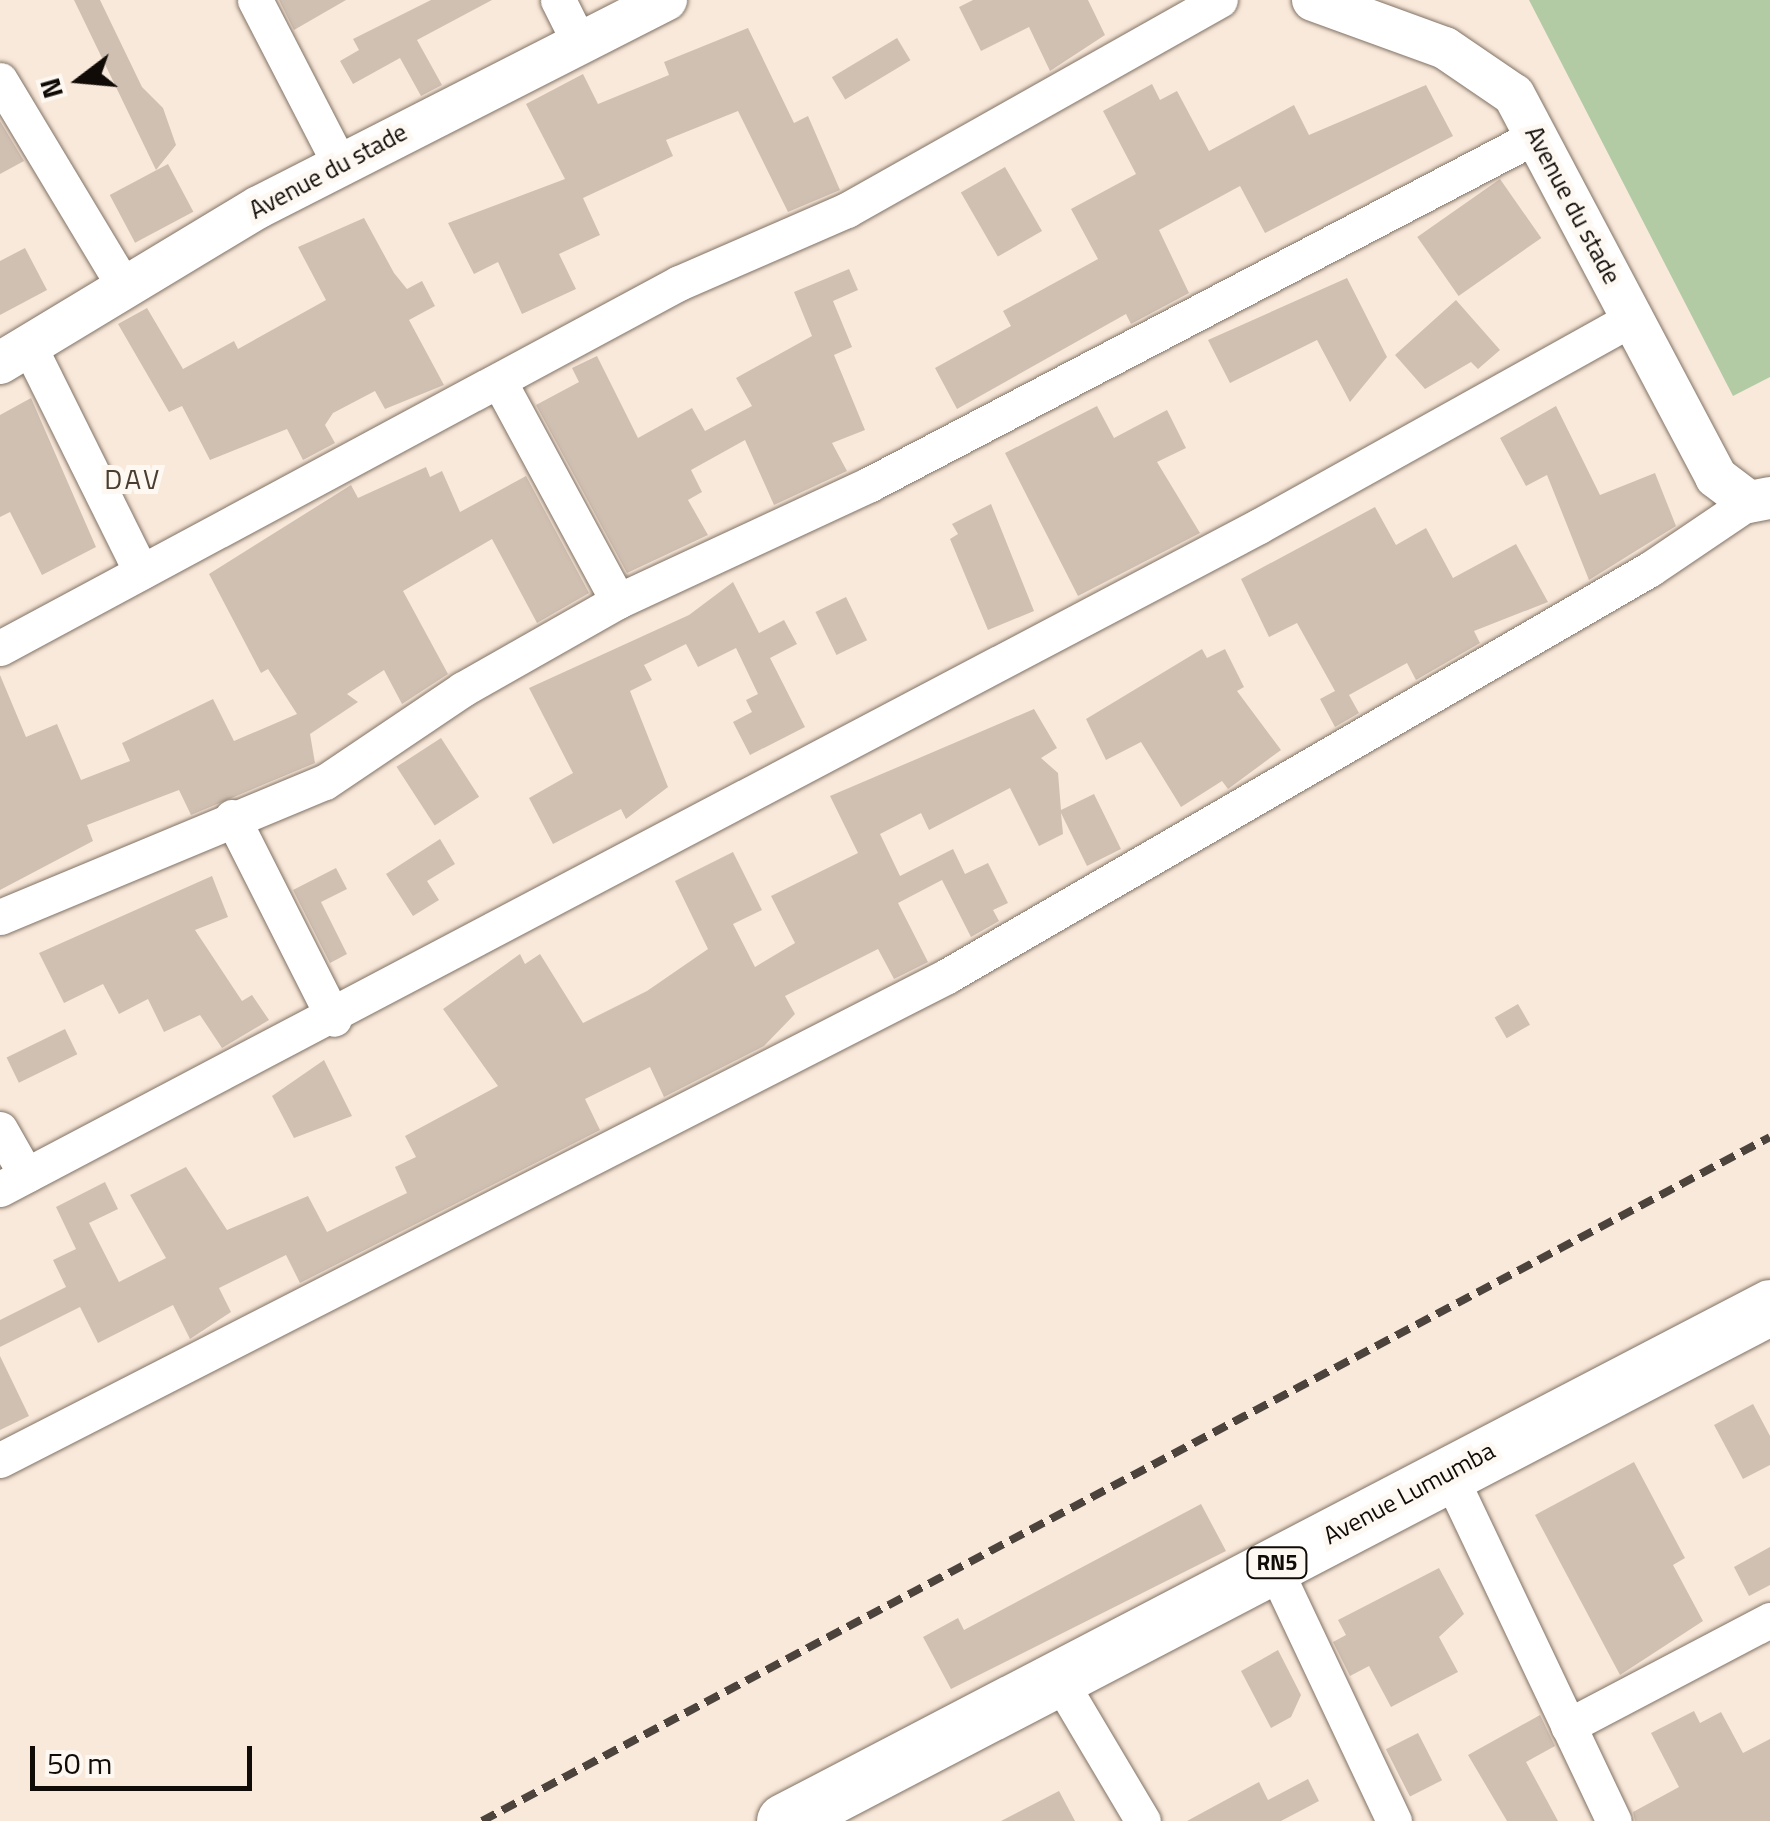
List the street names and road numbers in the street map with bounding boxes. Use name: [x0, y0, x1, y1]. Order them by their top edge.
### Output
street label: Avenue du stade: [244, 117, 412, 225]
street label: Avenue du stade: [1519, 121, 1627, 289]
street label: Avenue Lumumba: [1318, 1435, 1500, 1551]
road number: RN5: [1244, 1546, 1310, 1580]

